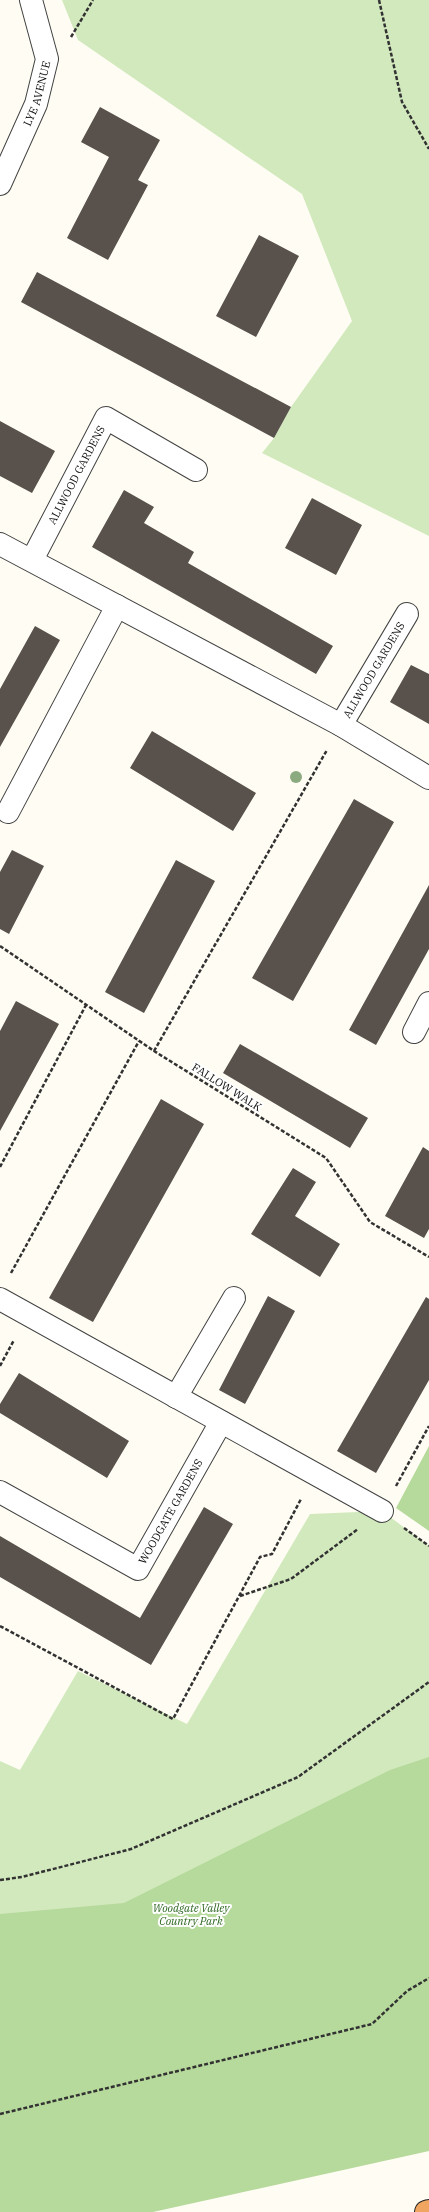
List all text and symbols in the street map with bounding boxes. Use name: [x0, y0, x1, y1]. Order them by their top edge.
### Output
street label: LYE AVENUE: [20, 60, 53, 128]
street label: ALLWOOD GARDENS: [45, 423, 108, 527]
street label: ALLWOOD GARDENS: [340, 619, 408, 721]
street label: FALLOW WALK: [189, 1060, 265, 1114]
street label: WOODGATE GARDENS: [135, 1457, 206, 1567]
park label: Woodgate Valley Country Park: [153, 1901, 230, 1928]

